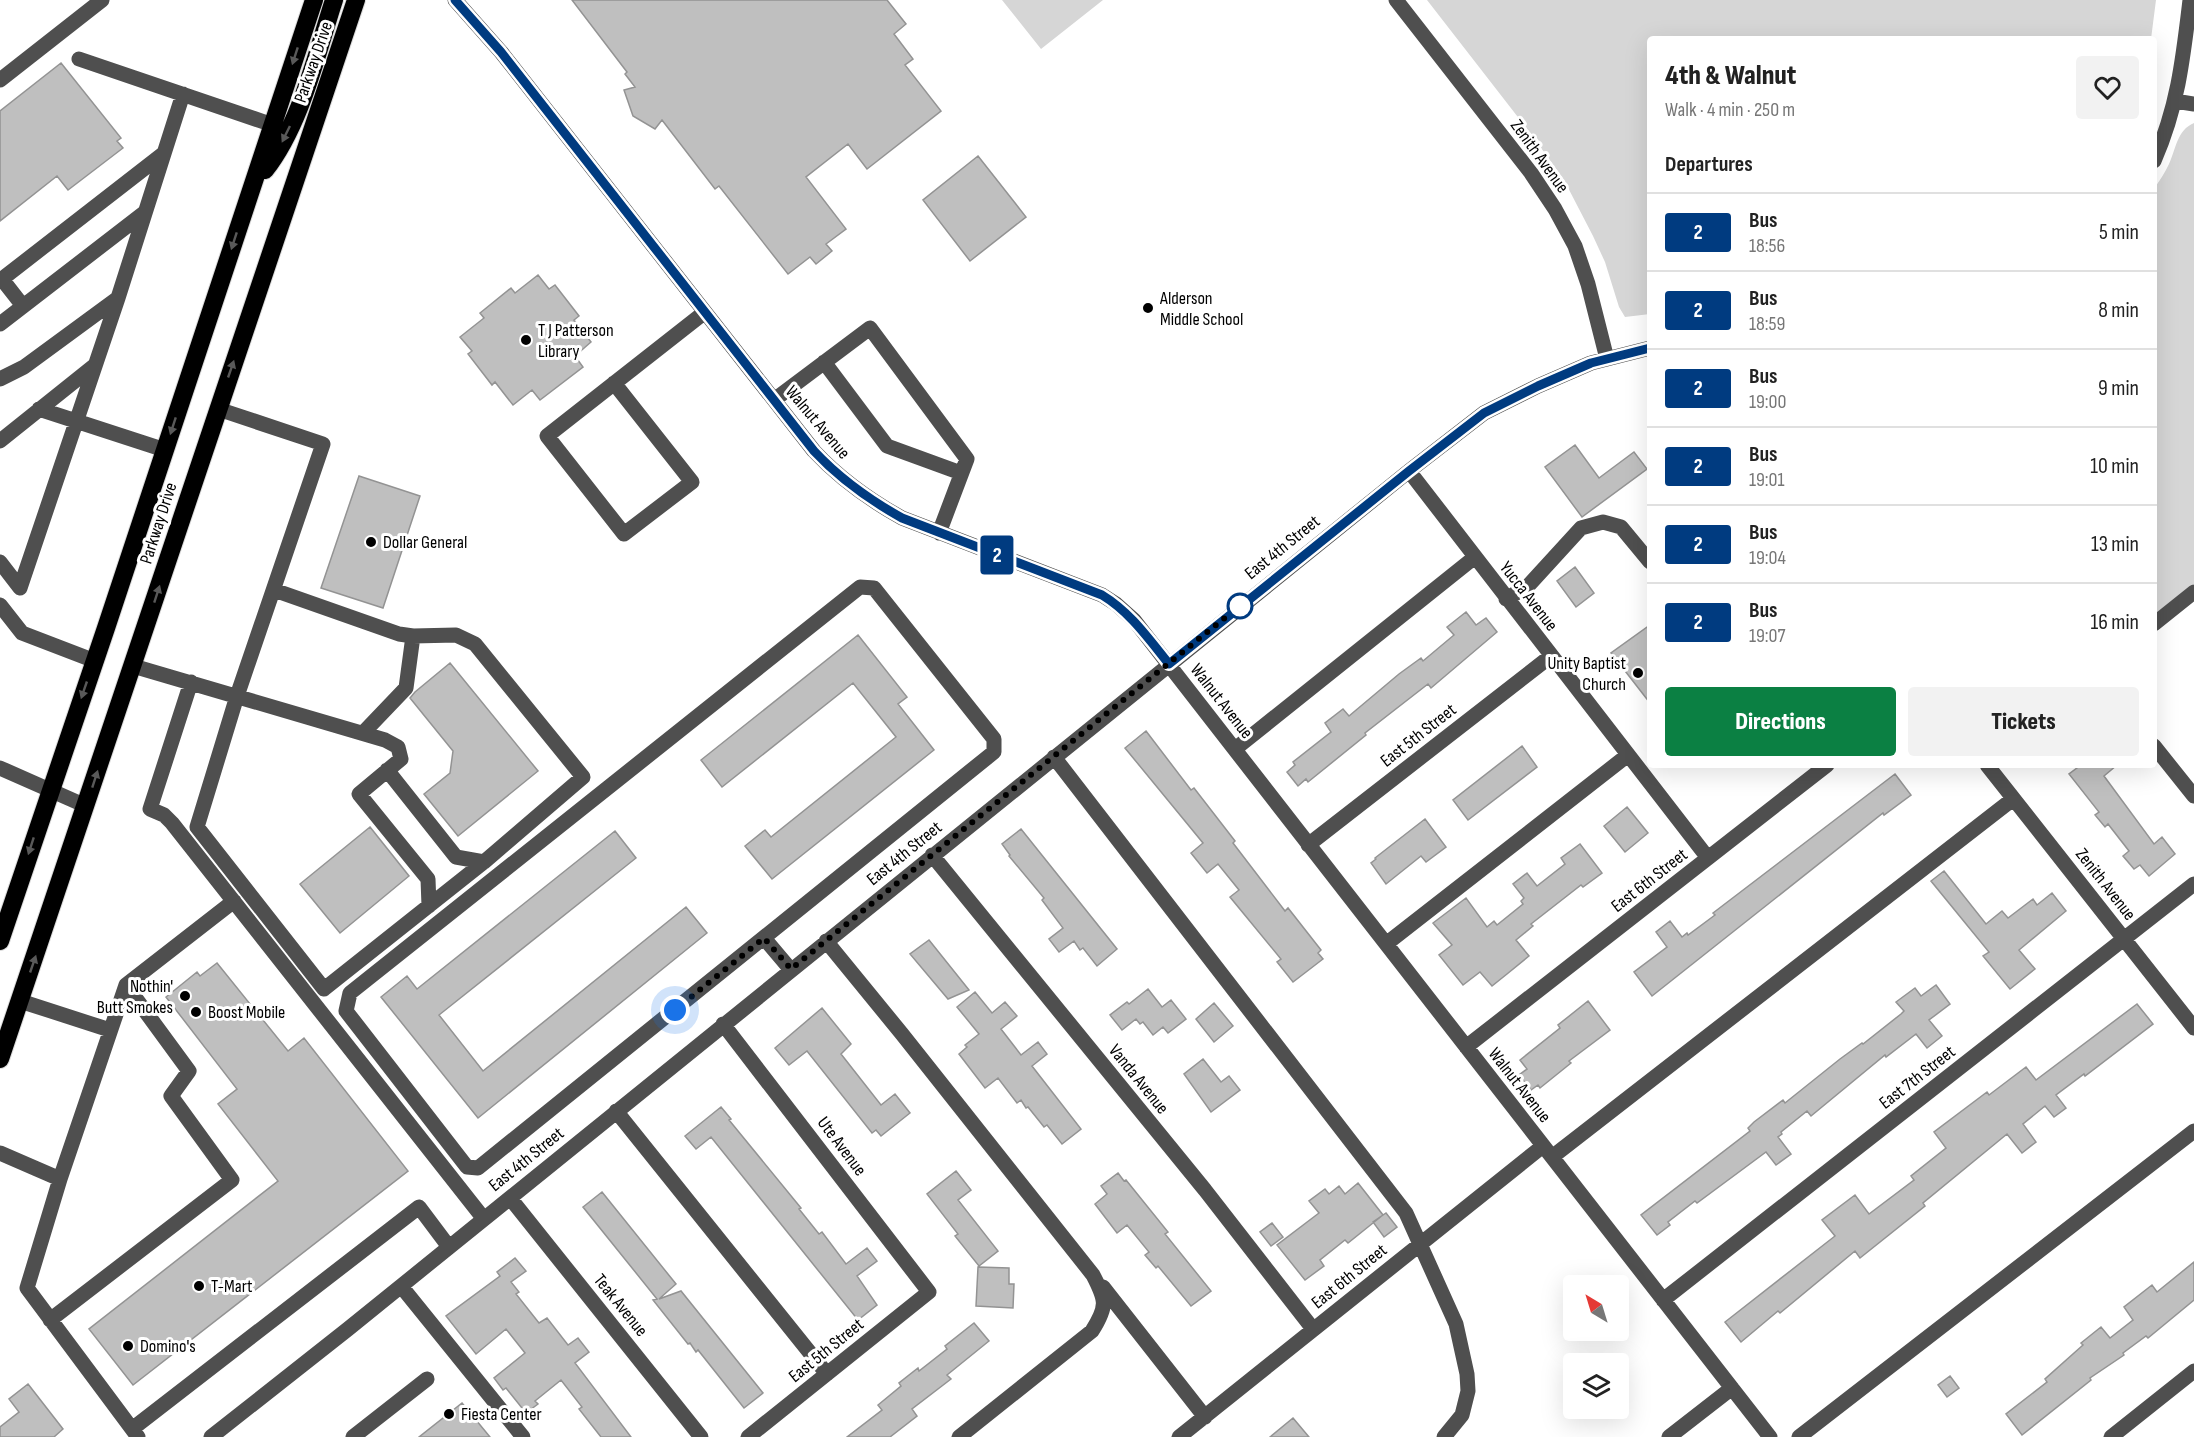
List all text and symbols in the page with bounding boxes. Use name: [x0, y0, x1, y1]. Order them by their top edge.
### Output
street label: Parkway Drive: [290, 19, 337, 105]
one-way arrow: [290, 47, 300, 65]
button: heart: [2076, 56, 2139, 119]
text: 4th & Walnut: [1665, 59, 1796, 92]
text: Walk · 4 min · 250 m: [1665, 98, 1795, 122]
street label: Zenith Avenue: [1506, 116, 1573, 197]
one-way arrow: [281, 125, 291, 143]
text: Departures: [1665, 151, 1753, 178]
text: Bus: [1749, 207, 1778, 234]
text: 5 min: [2099, 219, 2139, 246]
text: 2: [1693, 220, 1703, 245]
one-way arrow: [229, 232, 239, 250]
text: 18:56: [1749, 234, 1785, 258]
text: Bus: [1749, 285, 1778, 312]
place label: Alderson Middle School: [1159, 288, 1243, 330]
text: 8 min: [2098, 297, 2139, 324]
text: 2: [1693, 298, 1703, 323]
marker: Alderson Middle School: [1141, 301, 1155, 315]
text: 18:59: [1749, 312, 1785, 336]
place label: T J Patterson Library: [538, 320, 614, 362]
marker: T J Patterson Library: [519, 333, 533, 347]
one-way arrow: [227, 360, 237, 378]
text: Bus: [1749, 363, 1778, 390]
text: 9 min: [2098, 375, 2139, 402]
text: 2: [1693, 376, 1703, 401]
street label: Walnut Avenue: [781, 381, 854, 463]
text: 19:00: [1749, 390, 1786, 414]
one-way arrow: [168, 417, 177, 435]
text: Bus: [1749, 441, 1778, 468]
text: 10 min: [2090, 453, 2139, 480]
text: 2: [1693, 454, 1703, 479]
text: 19:01: [1749, 468, 1785, 492]
street label: Parkway Drive: [135, 480, 181, 566]
street label: East 4th Street: [1241, 510, 1324, 584]
text: Bus: [1749, 519, 1778, 546]
text: 13 min: [2091, 531, 2139, 558]
place label: Dollar General: [383, 532, 467, 553]
text: 2: [1693, 532, 1703, 557]
marker: Dollar General: [364, 535, 378, 549]
line badge: 2: [978, 536, 1016, 574]
text: 2: [992, 543, 1002, 568]
text: 19:04: [1749, 546, 1786, 570]
street label: Yucca Avenue: [1495, 557, 1562, 635]
one-way arrow: [152, 585, 162, 603]
unlabelled marker: [1227, 593, 1253, 619]
text: Bus: [1749, 597, 1778, 624]
text: 16 min: [2091, 609, 2139, 636]
text: 2: [1693, 610, 1703, 635]
text: 19:07: [1749, 624, 1786, 648]
place label: Unity Baptist Church: [1547, 653, 1626, 695]
street label: Walnut Avenue: [1186, 660, 1257, 743]
marker: Unity Baptist Church: [1631, 666, 1645, 680]
one-way arrow: [79, 681, 89, 699]
button: Directions: [1665, 687, 1896, 756]
button: Tickets: [1908, 687, 2139, 756]
street label: East 5th Street: [1376, 699, 1461, 771]
one-way arrow: [91, 770, 101, 788]
street label: East 4th Street: [863, 816, 946, 890]
one-way arrow: [26, 837, 36, 855]
street label: East 6th Street: [1607, 844, 1692, 917]
street label: Zenith Avenue: [2071, 844, 2140, 924]
one-way arrow: [28, 955, 38, 973]
place label: Nothin' Butt Smokes: [97, 976, 173, 1018]
marker: Nothin' Butt Smokes: [178, 989, 192, 1003]
your location: [660, 995, 690, 1025]
place label: Boost Mobile: [208, 1002, 285, 1023]
marker: Boost Mobile: [189, 1005, 203, 1019]
street label: Vanda Avenue: [1104, 1040, 1173, 1118]
street label: East 7th Street: [1875, 1041, 1960, 1113]
street label: Walnut Avenue: [1484, 1044, 1555, 1127]
street label: Ute Avenue: [813, 1113, 871, 1180]
street label: East 4th Street: [485, 1122, 568, 1196]
street label: East 6th Street: [1307, 1239, 1392, 1313]
street label: Teak Avenue: [589, 1270, 652, 1341]
north arrow: [1563, 1275, 1629, 1341]
map controls: [1563, 1275, 1629, 1419]
place label: T-Mart: [211, 1276, 253, 1297]
marker: T-Mart: [192, 1279, 206, 1293]
street label: East 5th Street: [785, 1314, 868, 1387]
place label: Domino's: [140, 1336, 196, 1357]
marker: Domino's: [121, 1339, 135, 1353]
button: layers: [1563, 1353, 1629, 1419]
place label: Fiesta Center: [461, 1404, 542, 1425]
marker: Fiesta Center: [442, 1407, 456, 1421]

